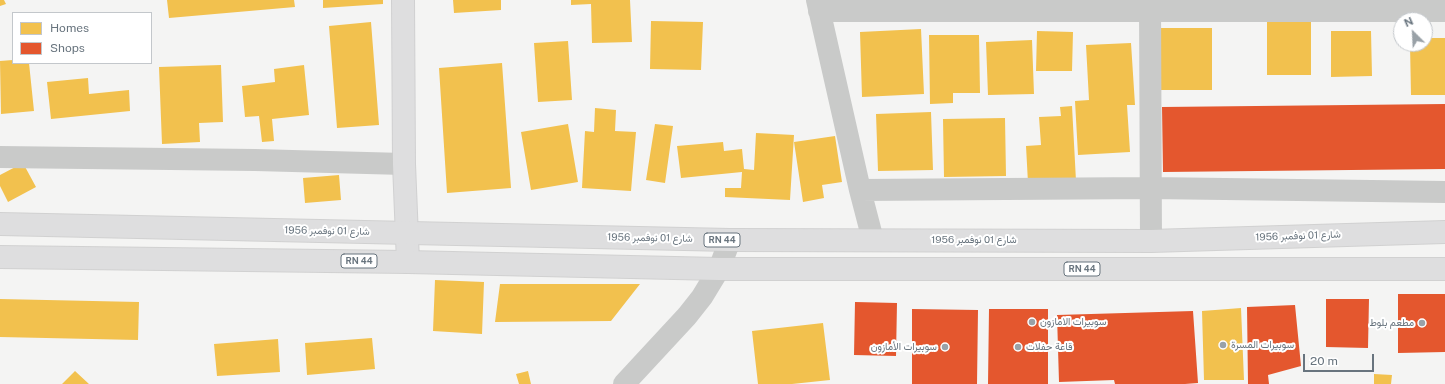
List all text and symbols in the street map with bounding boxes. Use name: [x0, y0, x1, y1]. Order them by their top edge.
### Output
legend: [12, 12, 152, 64]
north arrow: [1393, 12, 1433, 52]
text: N: [1402, 15, 1415, 29]
text: Homes: [50, 21, 89, 35]
text: Shops: [50, 41, 85, 55]
street label: شارع 01 نوفمبر 1956: [284, 224, 370, 238]
street label: شارع 01 نوفمبر 1956: [1255, 229, 1341, 243]
street label: شارع 01 نوفمبر 1956: [607, 231, 693, 245]
road number: RN 44: [704, 233, 740, 247]
street label: شارع 01 نوفمبر 1956: [931, 234, 1017, 246]
road number: RN 44: [341, 254, 377, 268]
road number: RN 44: [1064, 262, 1100, 276]
place label: سوبيرات الامازون: [1040, 316, 1106, 328]
marker: سوبيرات الامازون: [1027, 317, 1037, 327]
place label: مطعم بلوط: [1369, 317, 1414, 329]
marker: مطعم بلوط: [1417, 318, 1427, 328]
place label: سوبيرات المسرة: [1231, 339, 1294, 351]
marker: سوبيرات المسرة: [1218, 340, 1228, 350]
place label: سوبيرات الأمازون: [871, 341, 937, 353]
place label: قاعة حفلات: [1026, 341, 1072, 353]
marker: سوبيرات الأمازون: [940, 342, 950, 352]
marker: قاعة حفلات: [1013, 342, 1023, 352]
scale bar: [1305, 346, 1376, 372]
text: 20 m: [1310, 354, 1338, 368]

